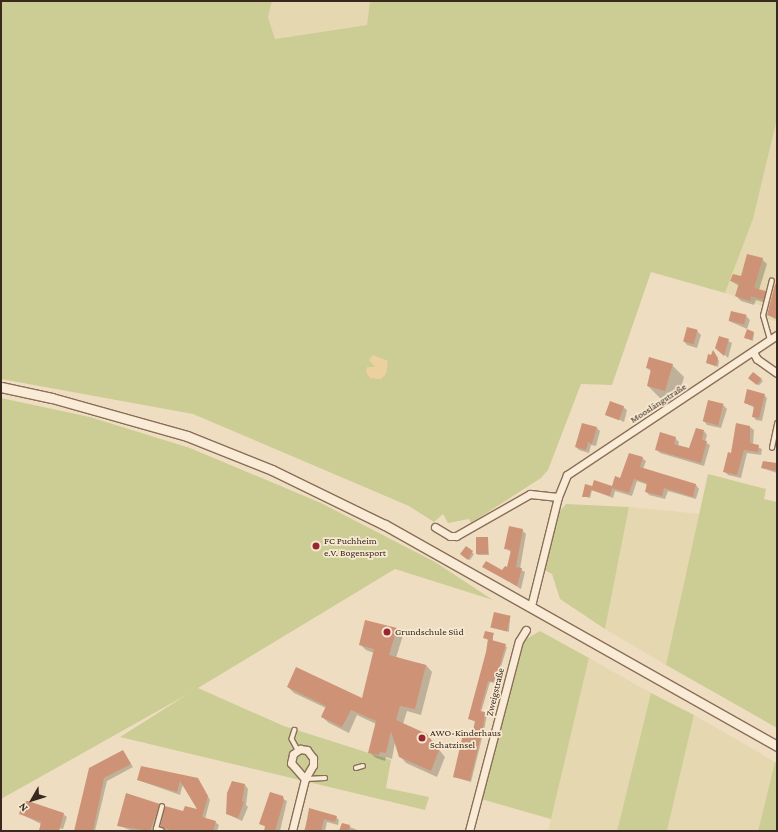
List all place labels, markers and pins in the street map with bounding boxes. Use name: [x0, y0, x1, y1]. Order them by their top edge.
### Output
place label: FC Puchheim e.V. Bogensport: [324, 534, 386, 558]
marker: FC Puchheim e.V. Bogensport: [311, 541, 321, 551]
place label: Grundschule Süd: [395, 626, 464, 638]
marker: Grundschule Süd: [382, 627, 392, 637]
place label: AWO-Kinderhaus Schatzinsel: [430, 726, 501, 750]
marker: AWO-Kinderhaus Schatzinsel: [417, 733, 427, 743]

